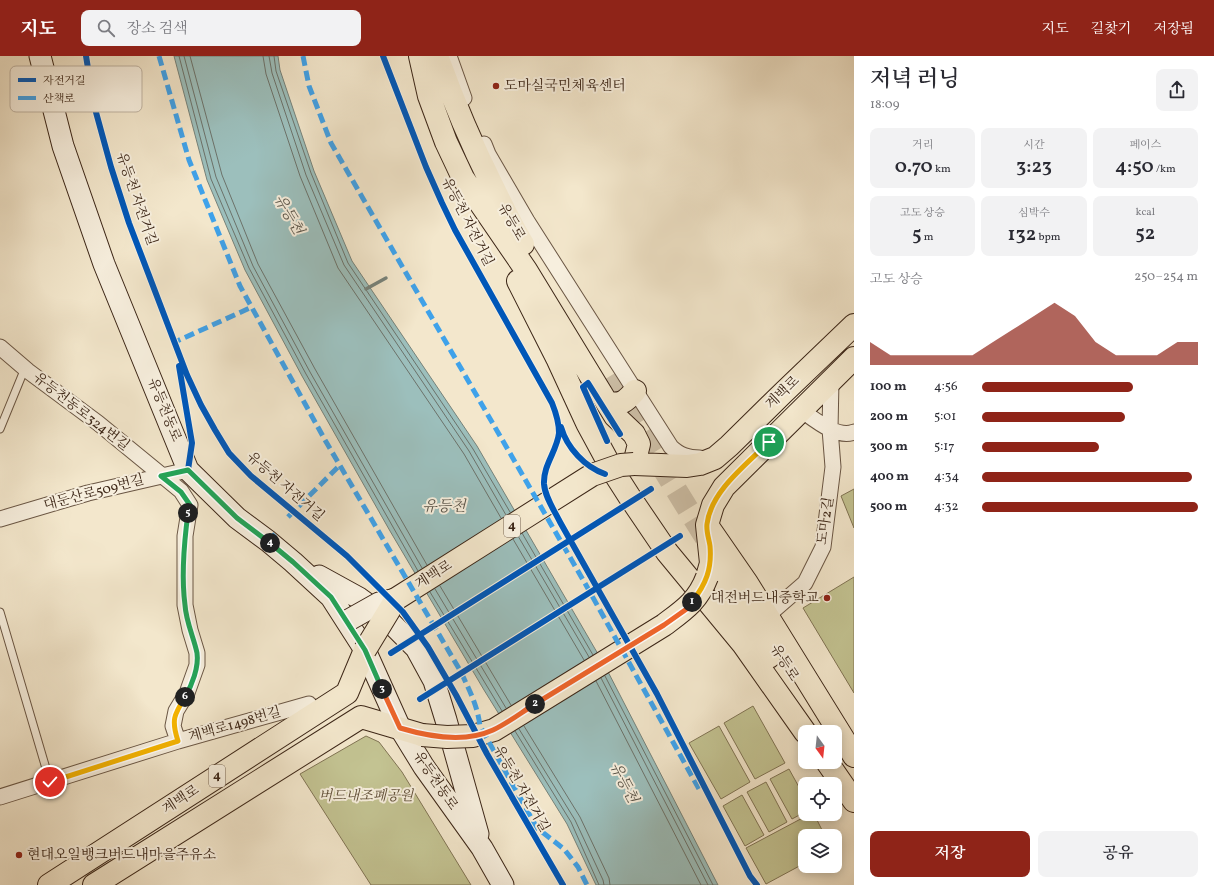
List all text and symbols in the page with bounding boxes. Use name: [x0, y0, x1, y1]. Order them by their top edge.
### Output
search box: [81, 10, 361, 46]
text: 지도: [20, 17, 57, 43]
icon: search: [95, 17, 117, 39]
text: 장소 검색: [127, 19, 188, 40]
text: 지도: [1042, 20, 1069, 39]
text: 길찾기: [1091, 20, 1131, 39]
text: 저장됨: [1153, 20, 1194, 39]
text: 저녁 러닝: [870, 65, 959, 96]
legend: [10, 66, 142, 112]
button: share: [1156, 69, 1198, 111]
text: 자전거길: [43, 74, 86, 89]
place label: 도마실국민체육센터: [504, 77, 626, 96]
marker: 도마실국민체육센터: [491, 81, 501, 91]
text: 산책로: [43, 92, 75, 107]
text: 18:09: [870, 96, 899, 114]
text: 거리: [912, 138, 933, 153]
text: 시간: [1023, 138, 1045, 153]
text: 페이스: [1129, 138, 1161, 153]
street label: 유등천 자전거길: [111, 150, 161, 248]
text: 0.70: [895, 153, 933, 181]
text: 3:23: [1016, 153, 1052, 181]
text: 4:50: [1115, 153, 1154, 181]
text: km: [933, 162, 951, 177]
text: /km: [1154, 162, 1176, 177]
street label: 유등천 자전거길: [436, 174, 498, 270]
water label: 유등천: [268, 191, 309, 240]
street label: 유등로: [493, 200, 529, 245]
text: kcal: [1136, 205, 1155, 220]
text: 고도 상승: [900, 206, 945, 221]
text: 심박수: [1018, 206, 1050, 221]
text: 52: [1135, 220, 1155, 248]
text: 5: [912, 221, 922, 249]
text: 132: [1008, 221, 1036, 249]
text: m: [922, 230, 933, 245]
text: bpm: [1036, 230, 1060, 245]
text: 250–254 m: [1134, 268, 1198, 286]
text: 고도 상승: [870, 271, 923, 289]
street label: 유등천동로324번길: [29, 368, 133, 456]
street label: 계백로: [762, 372, 805, 414]
street label: 유등천동로: [143, 375, 186, 445]
text: 100 m: [870, 378, 907, 396]
text: 4:56: [934, 378, 958, 396]
text: 200 m: [870, 408, 908, 426]
text: 5:01: [934, 408, 956, 426]
pin: [752, 425, 786, 459]
icon: arrive: [758, 431, 780, 453]
text: 300 m: [870, 438, 908, 456]
text: 5:17: [934, 438, 955, 456]
street label: 유등천 자전거길: [242, 448, 328, 526]
text: 400 m: [870, 468, 909, 486]
text: 4:34: [934, 468, 959, 486]
street label: 대둔산로509번길: [42, 470, 146, 516]
street label: 도마2길: [813, 496, 839, 546]
water label: 유등천: [422, 497, 467, 518]
text: 500 m: [870, 498, 907, 516]
text: 4:32: [934, 498, 958, 516]
pin: 5: [178, 503, 198, 523]
text: 5: [185, 505, 191, 520]
road number: 4: [504, 515, 520, 537]
pin: 4: [260, 533, 280, 553]
text: 4: [267, 535, 273, 550]
street label: 계백로: [412, 556, 457, 594]
place label: 대전버드내중학교: [711, 589, 819, 608]
pin: 1: [682, 592, 702, 612]
marker: 대전버드내중학교: [822, 593, 832, 603]
text: 1: [690, 594, 694, 609]
street label: 유등로: [765, 641, 803, 686]
pin: 3: [372, 679, 392, 699]
text: 3: [379, 681, 385, 696]
pin: 6: [175, 687, 195, 707]
text: 6: [182, 689, 188, 704]
pin: 2: [525, 694, 545, 714]
text: 2: [532, 696, 538, 711]
street label: 계백로1498번길: [187, 703, 283, 747]
north arrow: [798, 725, 842, 769]
map controls: [798, 725, 842, 873]
street label: 유등천 자전거길: [488, 742, 554, 836]
street label: 유등천동로: [408, 748, 462, 815]
water label: 유등천: [604, 759, 643, 808]
pin: [33, 765, 67, 799]
road number: 4: [209, 765, 225, 787]
icon: check: [39, 771, 61, 793]
button: locate: [798, 777, 842, 821]
street label: 계백로: [159, 781, 204, 819]
park label: 버드내조폐공원: [319, 787, 415, 806]
button: layers: [798, 829, 842, 873]
button: 저장: [870, 831, 1030, 877]
button: 공유: [1038, 831, 1198, 877]
place label: 현대오일뱅크버드내마을주유소: [27, 846, 217, 865]
marker: 현대오일뱅크버드내마을주유소: [14, 850, 24, 860]

